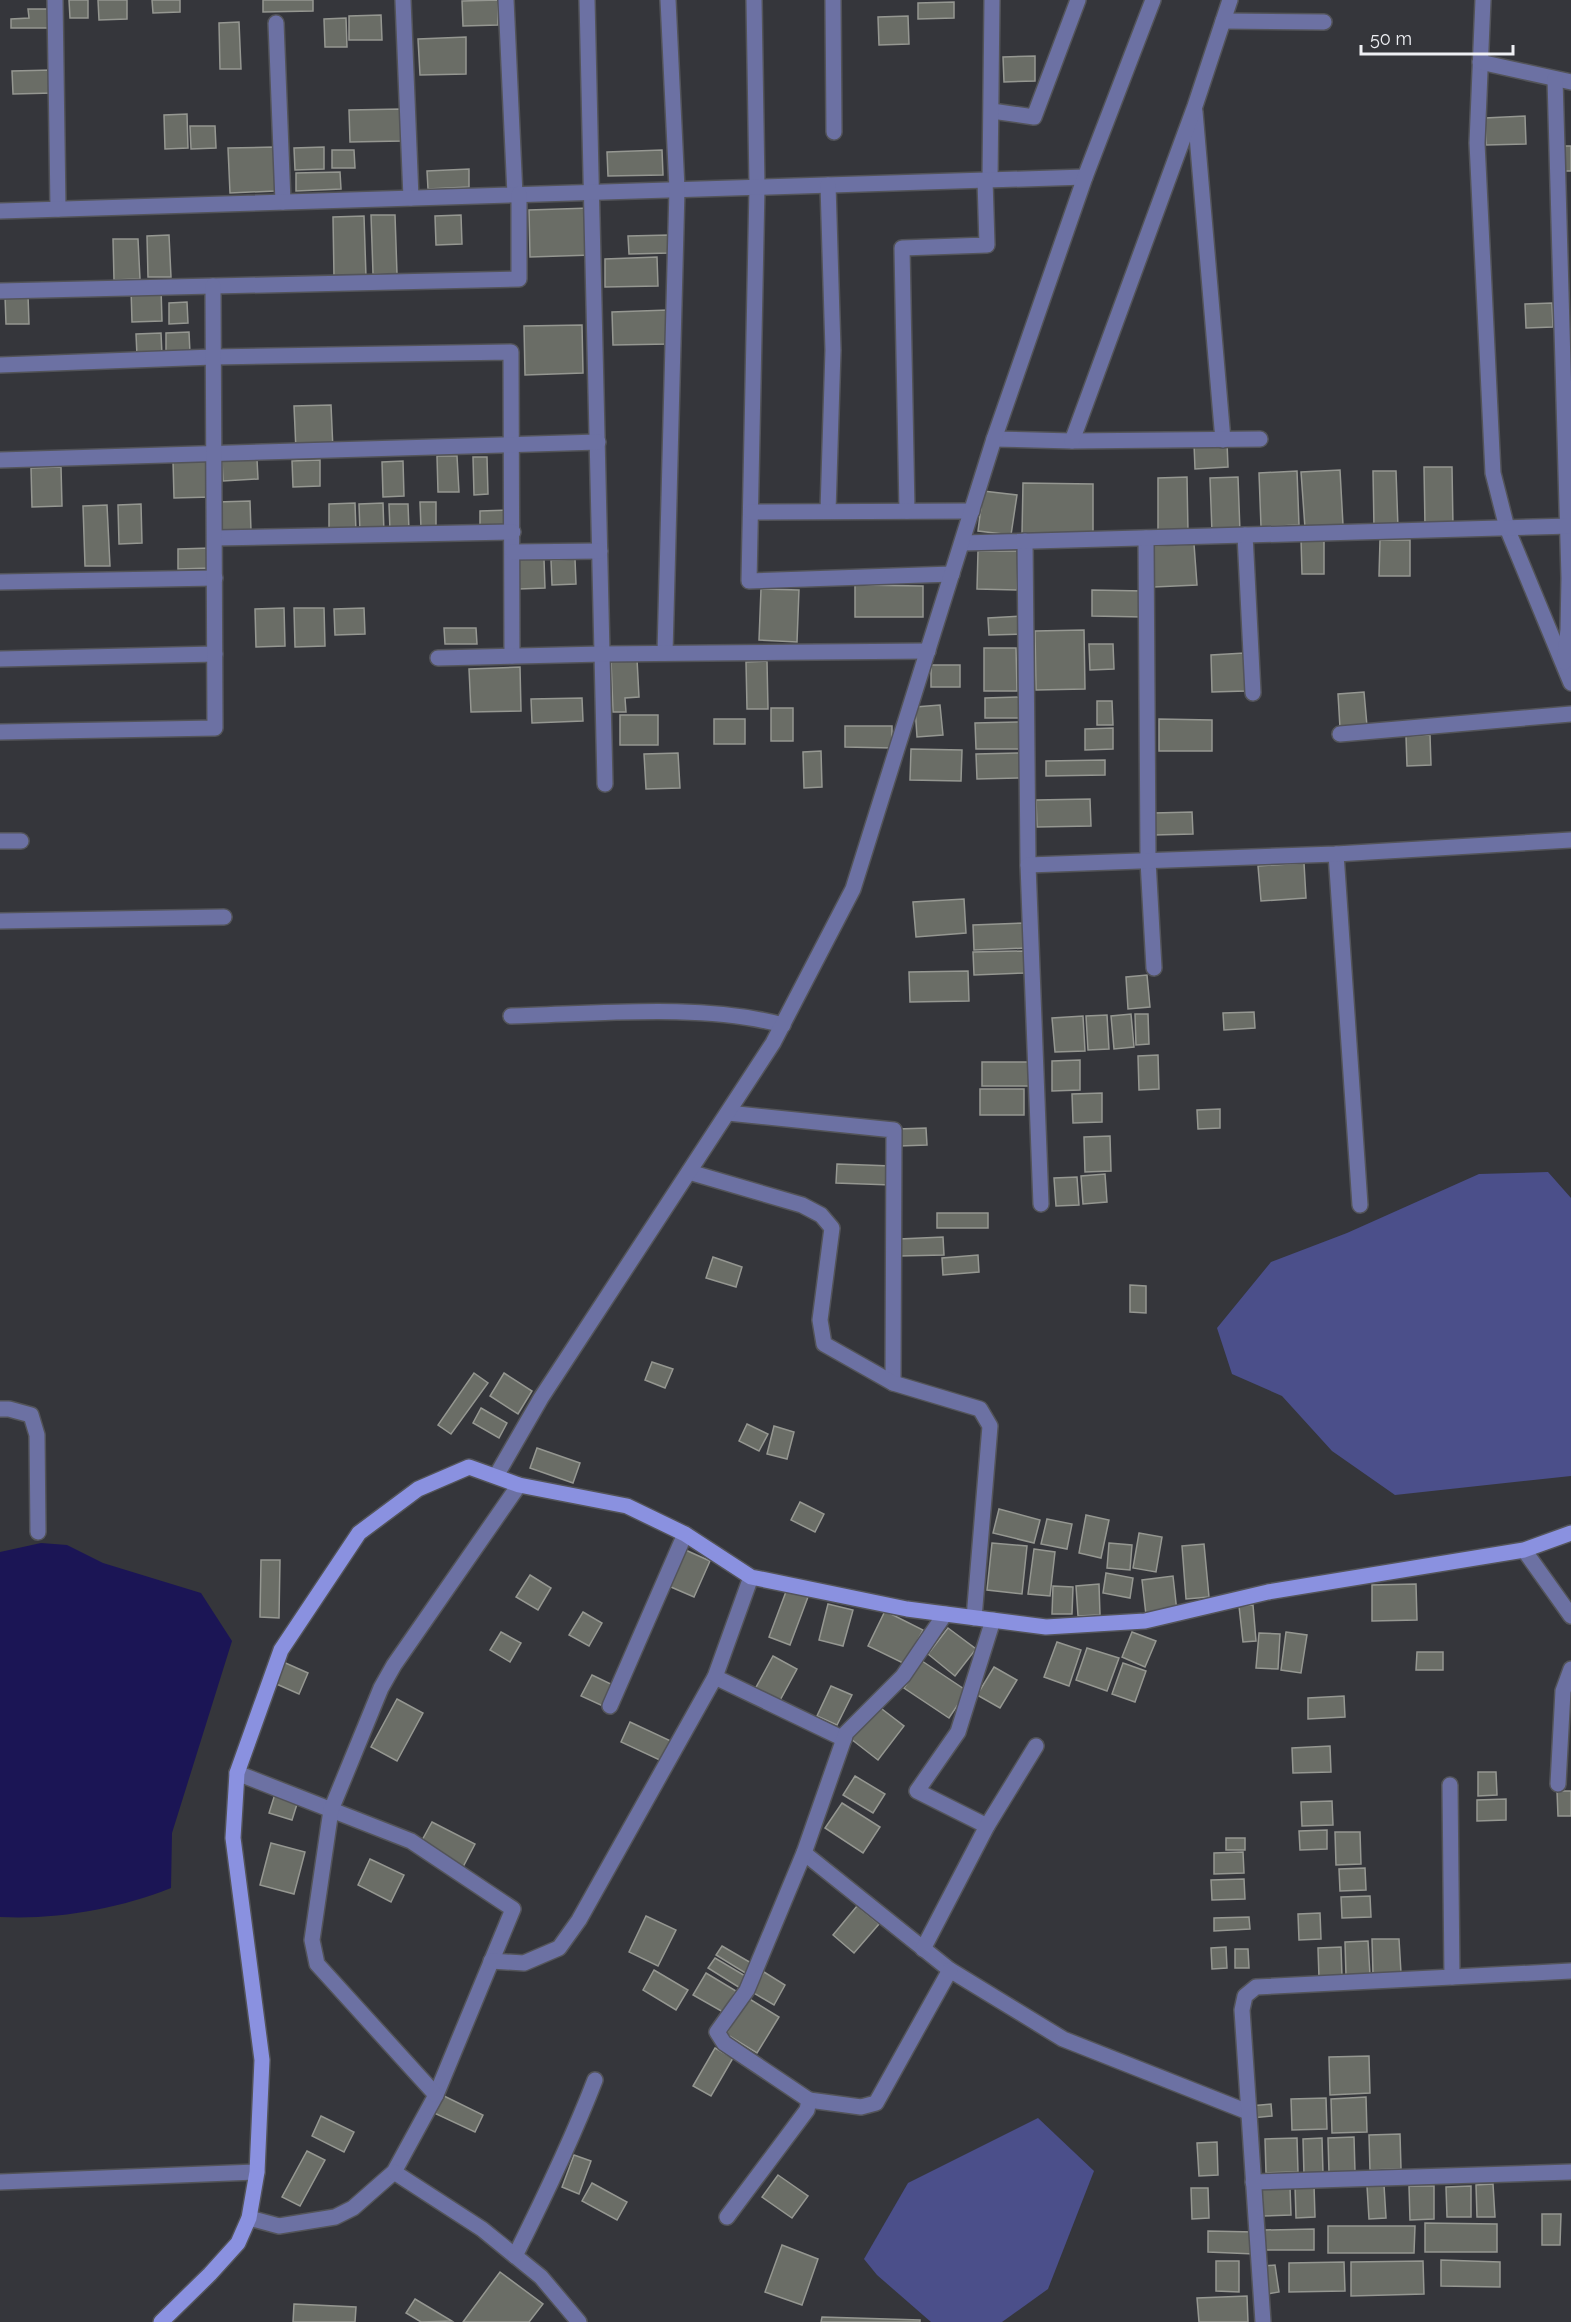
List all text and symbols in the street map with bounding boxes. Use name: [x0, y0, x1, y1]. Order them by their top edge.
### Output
scale bar: [1361, 18, 1512, 56]
text: 50 m: [1370, 28, 1412, 49]

